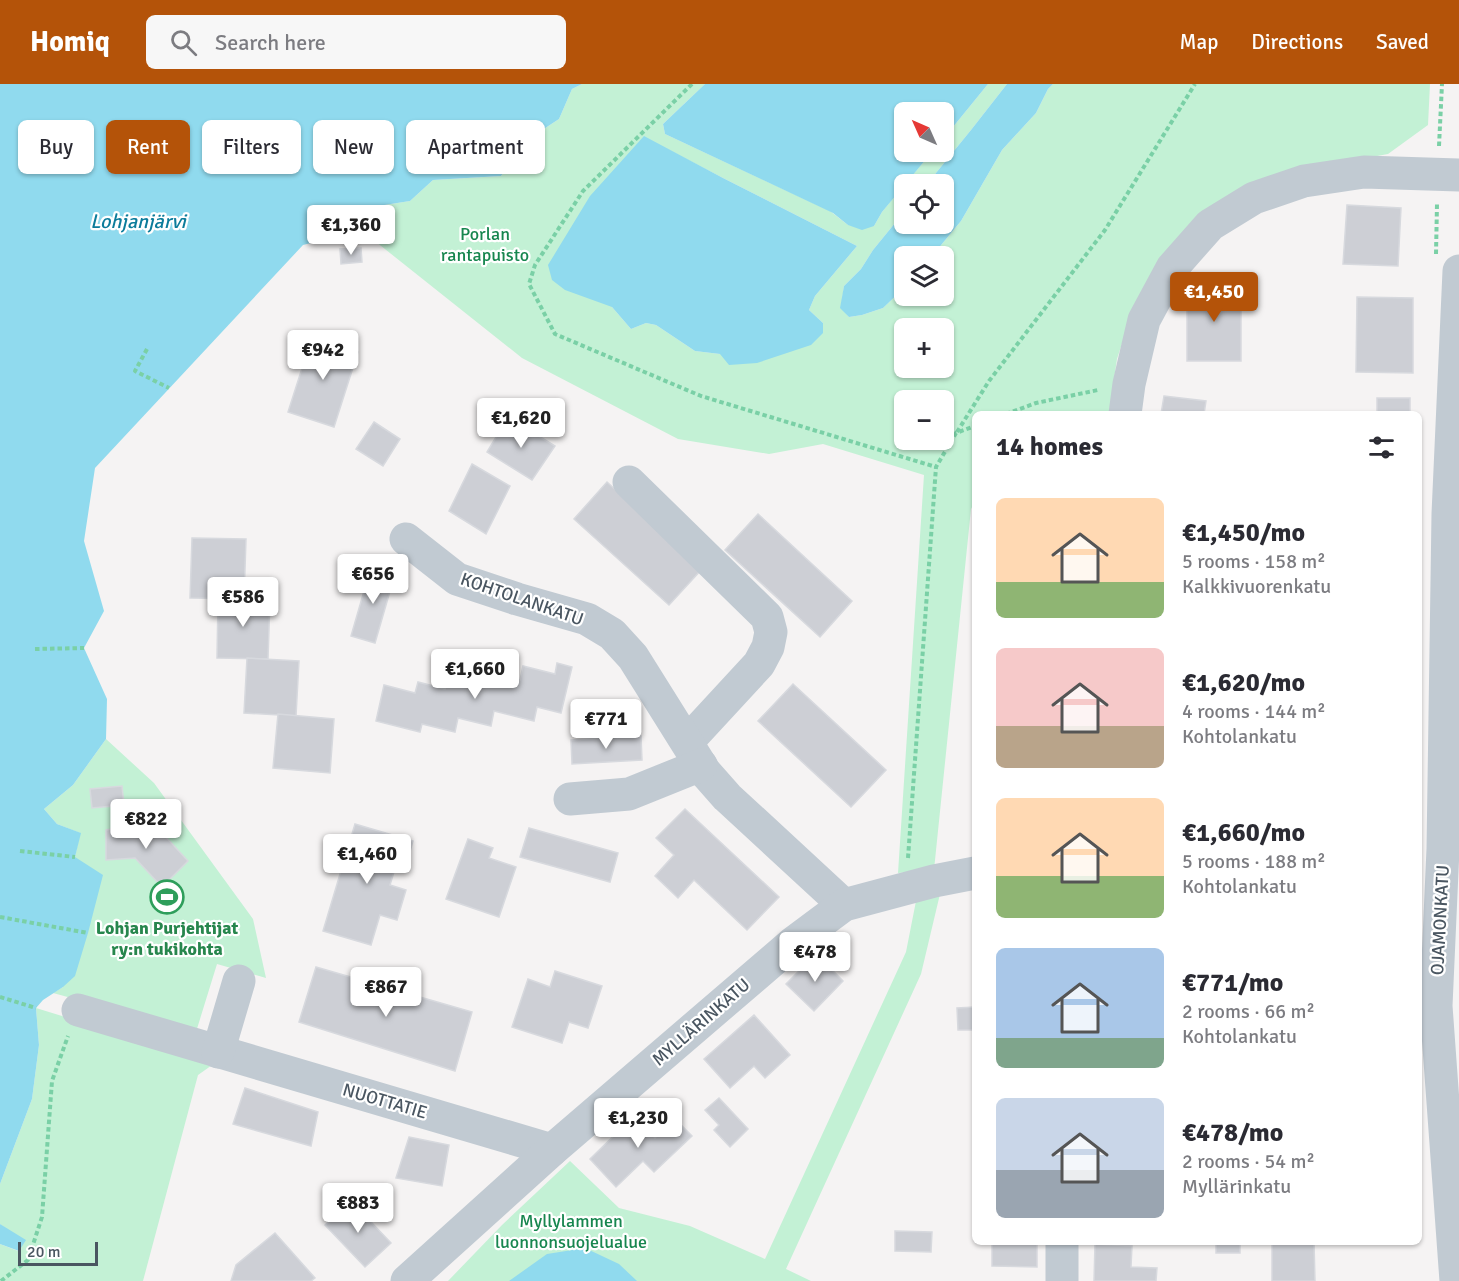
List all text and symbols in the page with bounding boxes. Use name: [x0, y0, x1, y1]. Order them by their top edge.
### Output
search box: [146, 15, 566, 69]
text: Homiq: [30, 25, 110, 59]
icon: search: [167, 26, 200, 59]
text: Search here: [215, 29, 326, 56]
text: Map: [1180, 29, 1218, 55]
text: Directions: [1251, 29, 1343, 55]
text: Saved: [1376, 29, 1429, 55]
north arrow: [894, 102, 954, 162]
map controls: [894, 102, 954, 450]
chip: Buy: [18, 120, 94, 174]
chip: Rent: [106, 120, 190, 174]
chip: Filters: [202, 120, 301, 174]
chip: New: [313, 120, 394, 174]
chip: Apartment: [406, 120, 545, 174]
button: locate: [894, 174, 954, 234]
pin: €1,360: [302, 205, 400, 256]
water label: Lohjanjärvi: [90, 209, 188, 234]
text: €1,360: [321, 212, 381, 237]
park label: Porlan rantapuisto: [441, 223, 529, 266]
button: layers: [894, 246, 954, 306]
pin: €1,450: [1165, 272, 1263, 323]
text: €1,450: [1184, 279, 1244, 304]
button: +: [894, 318, 954, 378]
pin: €942: [287, 330, 359, 381]
text: €942: [301, 337, 345, 362]
button: −: [894, 390, 954, 450]
pin: €1,620: [472, 398, 570, 449]
text: €1,620: [491, 405, 551, 430]
text: 14 homes: [996, 431, 1103, 463]
icon: filters: [1365, 431, 1398, 464]
text: €1,450/mo: [1182, 517, 1305, 549]
icon: home: [1044, 522, 1116, 594]
text: 5 rooms · 158 m²: [1182, 549, 1326, 574]
pin: €656: [337, 554, 409, 605]
text: €656: [351, 561, 395, 586]
street label: KOHTOLANKATU: [458, 568, 586, 630]
text: Kalkkivuorenkatu: [1182, 574, 1331, 599]
pin: €586: [207, 577, 279, 628]
text: €586: [221, 584, 265, 609]
pin: €1,660: [426, 649, 524, 700]
text: €1,660: [445, 656, 505, 681]
text: €1,620/mo: [1182, 667, 1305, 699]
icon: home: [1044, 672, 1116, 744]
pin: €771: [570, 699, 642, 750]
text: 4 rooms · 144 m²: [1182, 699, 1326, 724]
text: €771: [584, 706, 628, 731]
text: Kohtolankatu: [1182, 724, 1297, 749]
pin: €822: [110, 799, 182, 850]
text: €822: [124, 806, 168, 831]
text: €1,660/mo: [1182, 817, 1305, 849]
icon: home: [1044, 822, 1116, 894]
pin: €1,460: [318, 834, 416, 885]
text: €1,460: [337, 841, 397, 866]
text: 5 rooms · 188 m²: [1182, 849, 1326, 874]
street label: OJAMONKATU: [1426, 864, 1454, 976]
text: Kohtolankatu: [1182, 874, 1297, 899]
sports icon: Lohjan Purjehtijat ry:n tukikohta: [149, 879, 185, 915]
place label: Lohjan Purjehtijat ry:n tukikohta: [96, 917, 238, 960]
pin: €478: [779, 932, 851, 983]
text: €478: [793, 939, 837, 964]
pin: €867: [350, 967, 422, 1018]
text: €771/mo: [1182, 967, 1283, 999]
icon: home: [1044, 972, 1116, 1044]
text: €867: [364, 974, 408, 999]
street label: MYLLÄRINKATU: [648, 974, 754, 1070]
text: 2 rooms · 66 m²: [1182, 999, 1315, 1024]
text: Kohtolankatu: [1182, 1024, 1297, 1049]
street label: NUOTTATIE: [340, 1078, 430, 1124]
pin: €1,230: [589, 1098, 687, 1149]
text: €1,230: [608, 1105, 668, 1130]
text: €478/mo: [1182, 1117, 1283, 1149]
icon: home: [1044, 1122, 1116, 1194]
text: 2 rooms · 54 m²: [1182, 1149, 1315, 1174]
text: Myllärinkatu: [1182, 1174, 1291, 1199]
pin: €883: [322, 1183, 394, 1234]
text: €883: [336, 1190, 380, 1215]
park label: Myllylammen luonnonsuojelualue: [495, 1210, 647, 1253]
scale bar: [18, 1239, 98, 1266]
text: 20 m: [27, 1242, 61, 1262]

